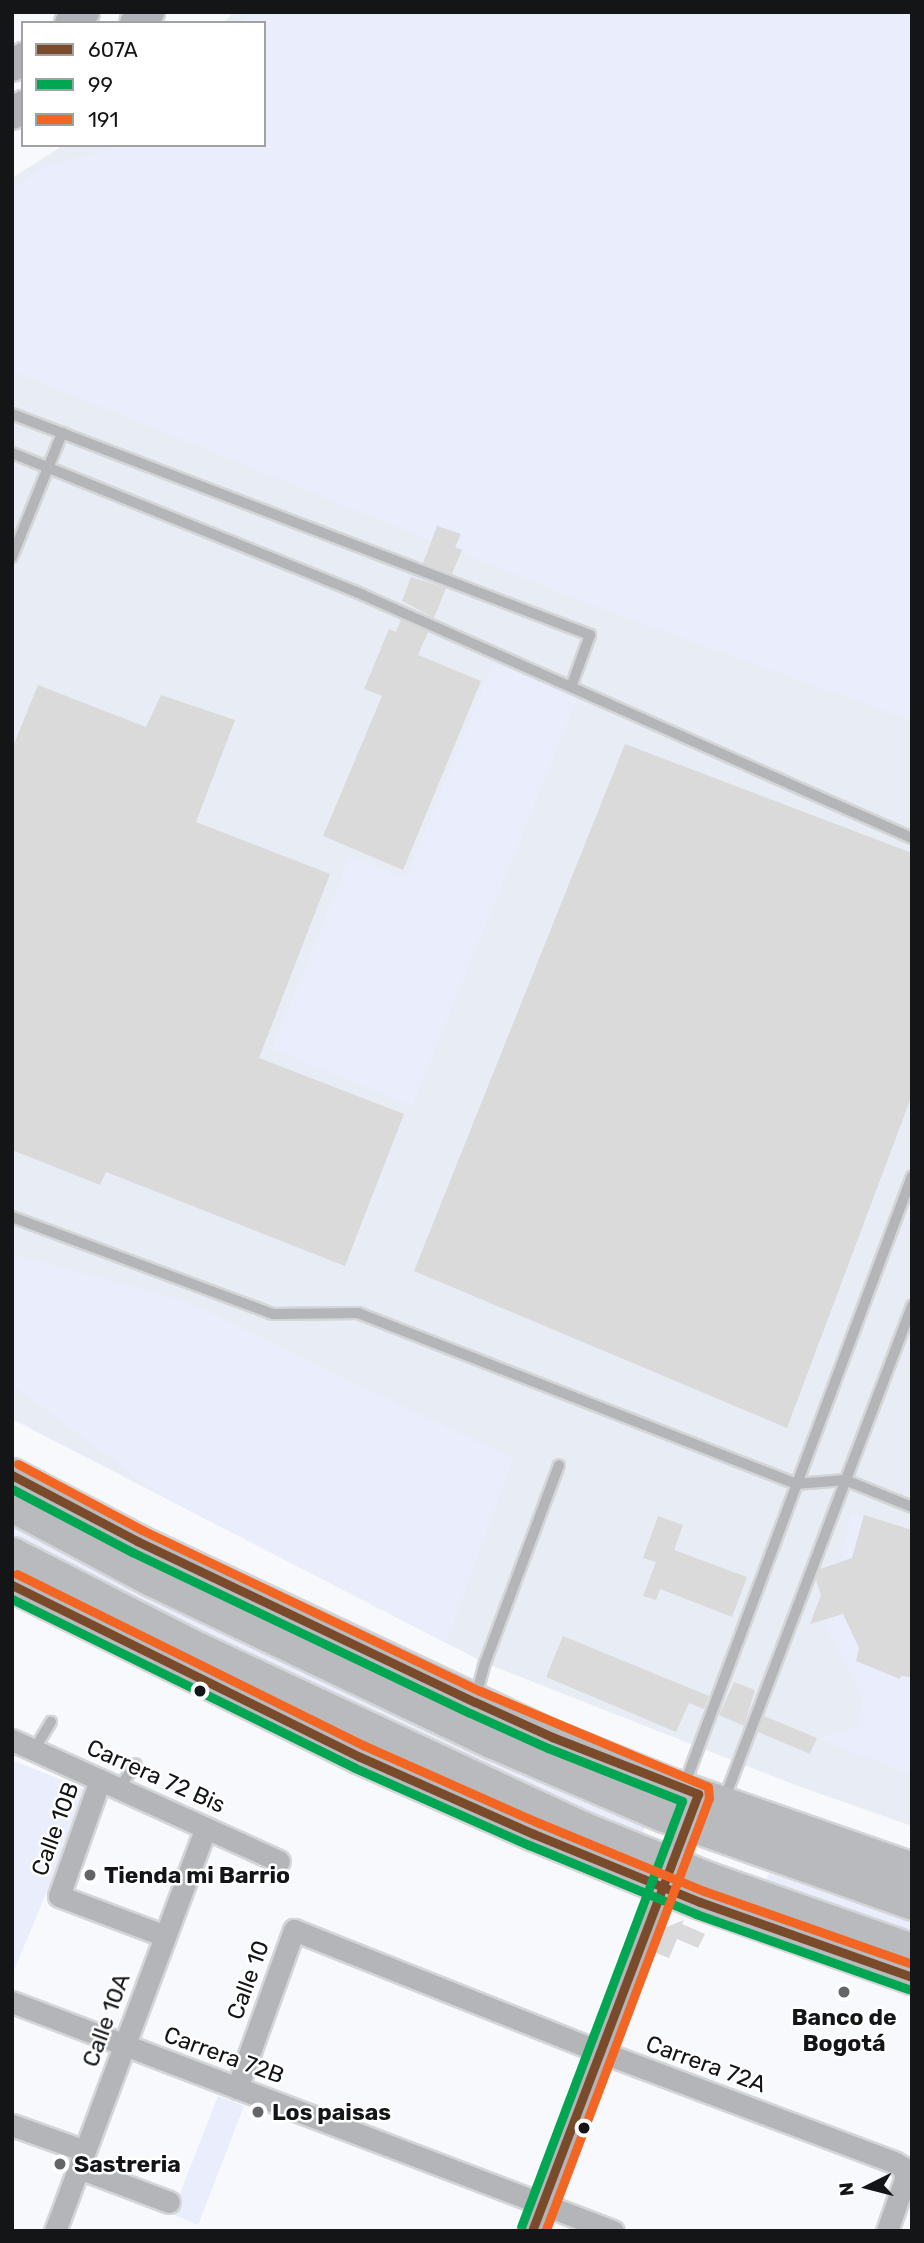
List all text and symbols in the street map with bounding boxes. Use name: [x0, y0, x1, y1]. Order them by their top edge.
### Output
legend: [21, 21, 266, 147]
text: 607A: [88, 37, 138, 62]
text: 99: [88, 72, 113, 97]
text: 191: [88, 107, 118, 132]
unlabelled marker: [193, 1684, 207, 1698]
street label: Carrera 72 Bis: [82, 1733, 230, 1819]
street label: Calle 10B: [25, 1778, 85, 1880]
place label: Tienda mi Barrio: [104, 1861, 290, 1889]
marker: Tienda mi Barrio: [82, 1867, 98, 1883]
street label: Calle 10: [221, 1937, 275, 2023]
street label: Calle 10A: [76, 1969, 136, 2071]
marker: Banco de Bogotá: [836, 1984, 852, 2000]
place label: Banco de Bogotá: [791, 2003, 897, 2057]
street label: Carrera 72B: [160, 2021, 288, 2089]
street label: Carrera 72A: [642, 2030, 770, 2098]
place label: Los paisas: [272, 2098, 391, 2126]
marker: Los paisas: [250, 2104, 266, 2120]
unlabelled marker: [577, 2121, 591, 2135]
place label: Sastreria: [74, 2150, 181, 2178]
north arrow: [833, 2152, 903, 2222]
marker: Sastreria: [52, 2156, 68, 2172]
text: N: [834, 2181, 859, 2197]

